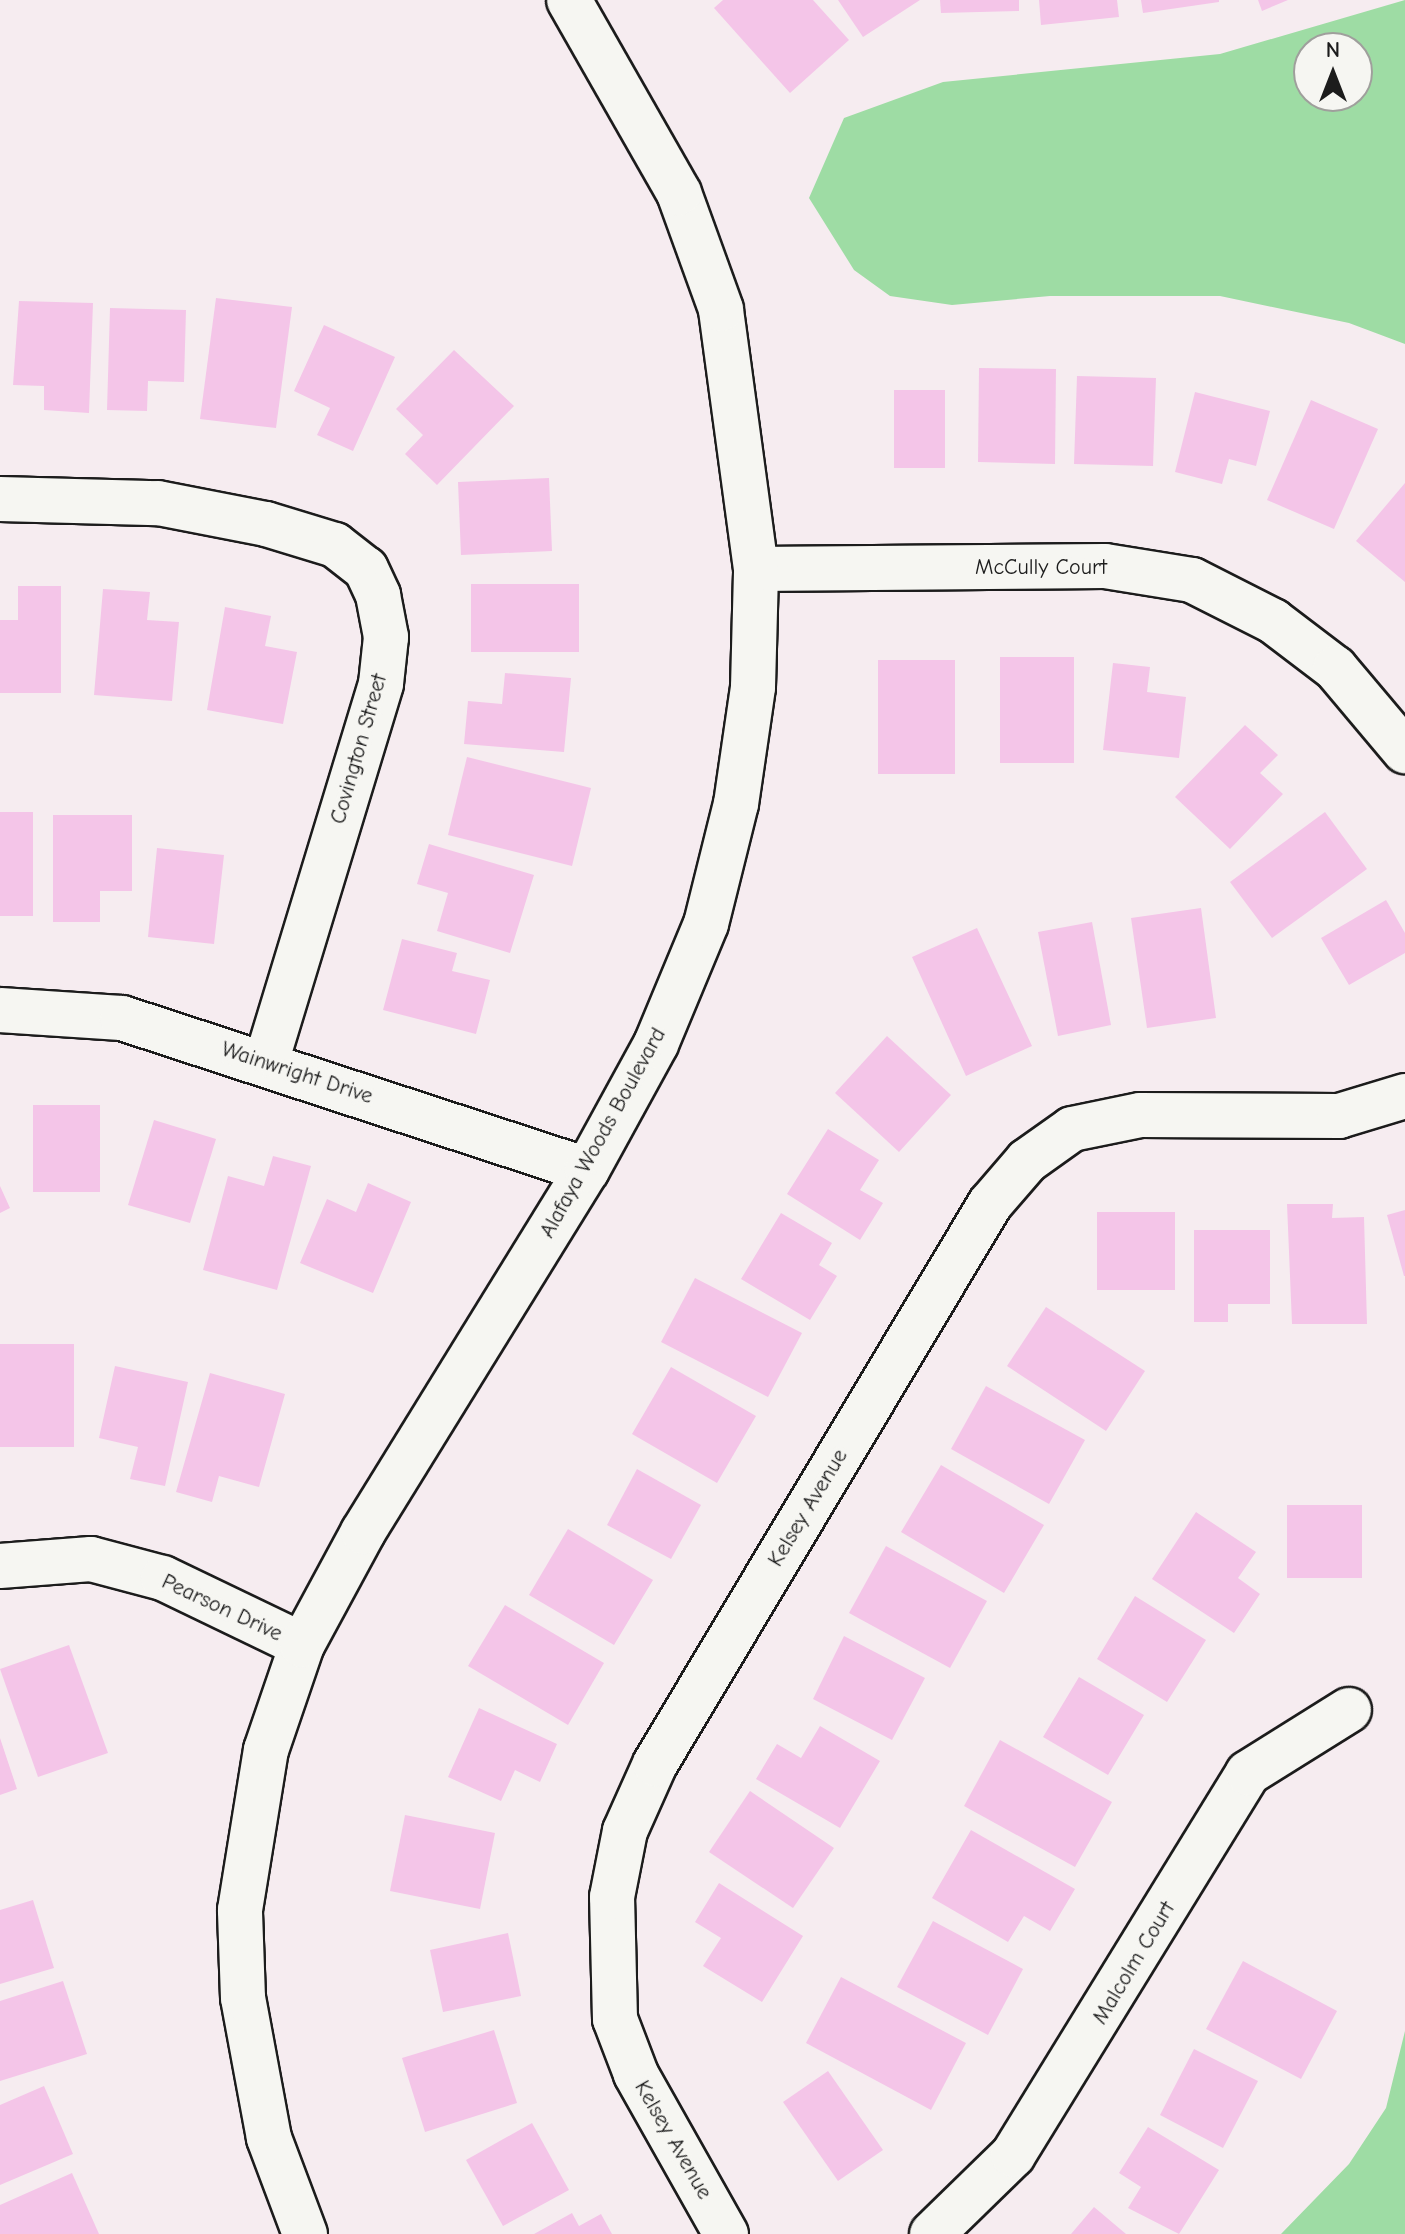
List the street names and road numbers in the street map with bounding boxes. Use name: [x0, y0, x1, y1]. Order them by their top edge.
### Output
street label: McCully Court: [975, 555, 1107, 581]
street label: Covington Street: [325, 671, 393, 827]
street label: Alafaya Woods Boulevard: [534, 1023, 672, 1243]
street label: Wainwright Drive: [218, 1036, 376, 1110]
street label: Kelsey Avenue: [763, 1444, 853, 1572]
street label: Pearson Drive: [157, 1569, 287, 1647]
street label: Malcolm Court: [1087, 1897, 1181, 2029]
street label: Kelsey Avenue: [628, 2076, 718, 2204]

